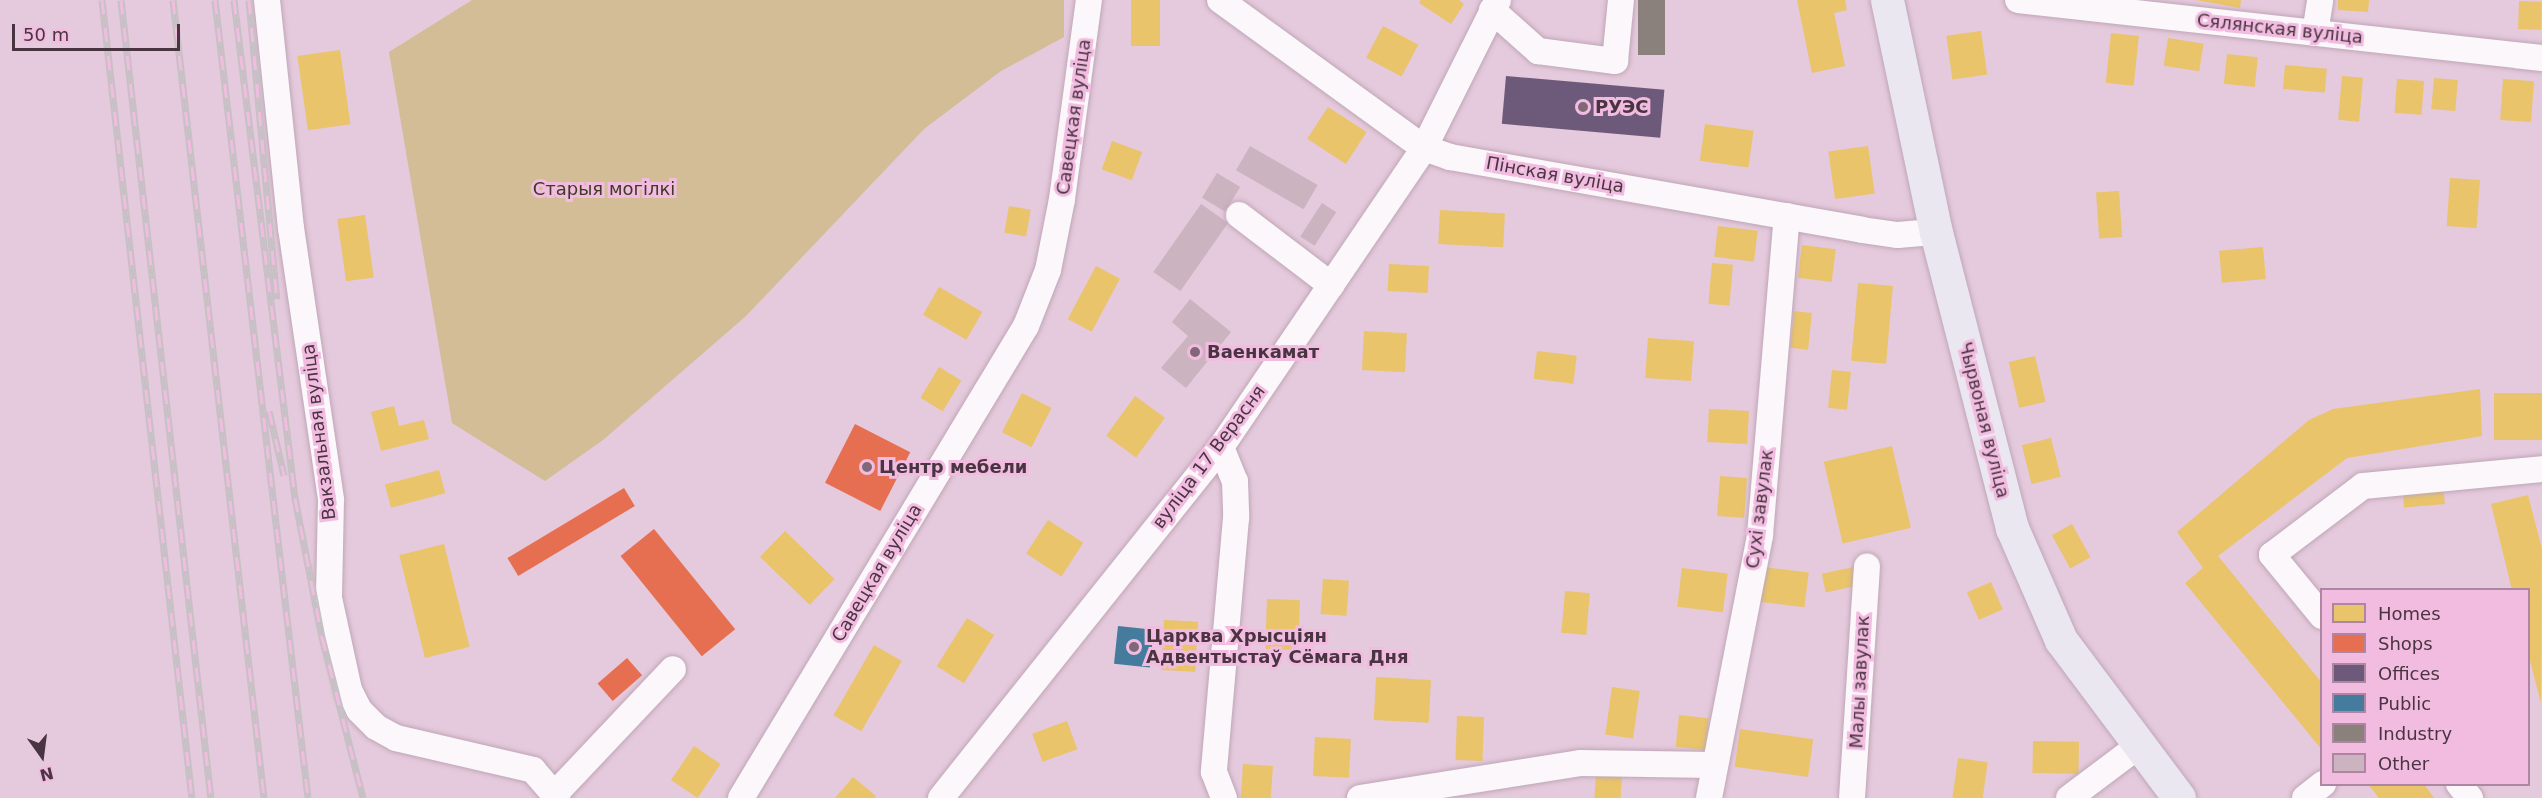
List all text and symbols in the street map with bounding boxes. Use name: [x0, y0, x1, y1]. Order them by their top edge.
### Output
street label: Сялянская вуліца: [2196, 10, 2364, 48]
scale bar: [15, 12, 183, 50]
text: 50 m: [23, 24, 69, 45]
street label: Савецкая вуліца: [1052, 38, 1096, 196]
place label: РУЭС: [1595, 96, 1648, 118]
marker: РУЭС: [1576, 100, 1590, 114]
street label: Пінская вуліца: [1484, 152, 1626, 198]
park label: Старыя могілкі: [533, 178, 675, 200]
street label: Чырвоная вуліца: [1954, 340, 2014, 500]
place label: Ваенкамат: [1207, 341, 1319, 363]
street label: Вакзальная вуліца: [297, 343, 341, 521]
marker: Ваенкамат: [1188, 345, 1202, 359]
street label: вуліца 17 Верасня: [1148, 381, 1270, 533]
street label: Сухі завулак: [1742, 448, 1778, 570]
place label: Центр мебели: [879, 456, 1027, 478]
marker: Центр мебели: [860, 460, 874, 474]
street label: Савецкая вуліца: [827, 500, 927, 646]
legend: [2320, 588, 2530, 786]
text: Homes: [2378, 603, 2441, 624]
street label: Малы завулак: [1846, 615, 1874, 749]
place label: Царква Хрысціян Адвентыстаў Сёмага Дня: [1146, 626, 1409, 668]
text: Shops: [2378, 633, 2433, 654]
marker: Царква Хрысціян Адвентыстаў Сёмага Дня: [1127, 640, 1141, 654]
text: Offices: [2378, 663, 2440, 684]
text: Public: [2378, 693, 2431, 714]
text: Industry: [2378, 723, 2452, 744]
north arrow: [12, 726, 72, 786]
text: Other: [2378, 753, 2429, 774]
text: N: [38, 763, 55, 785]

